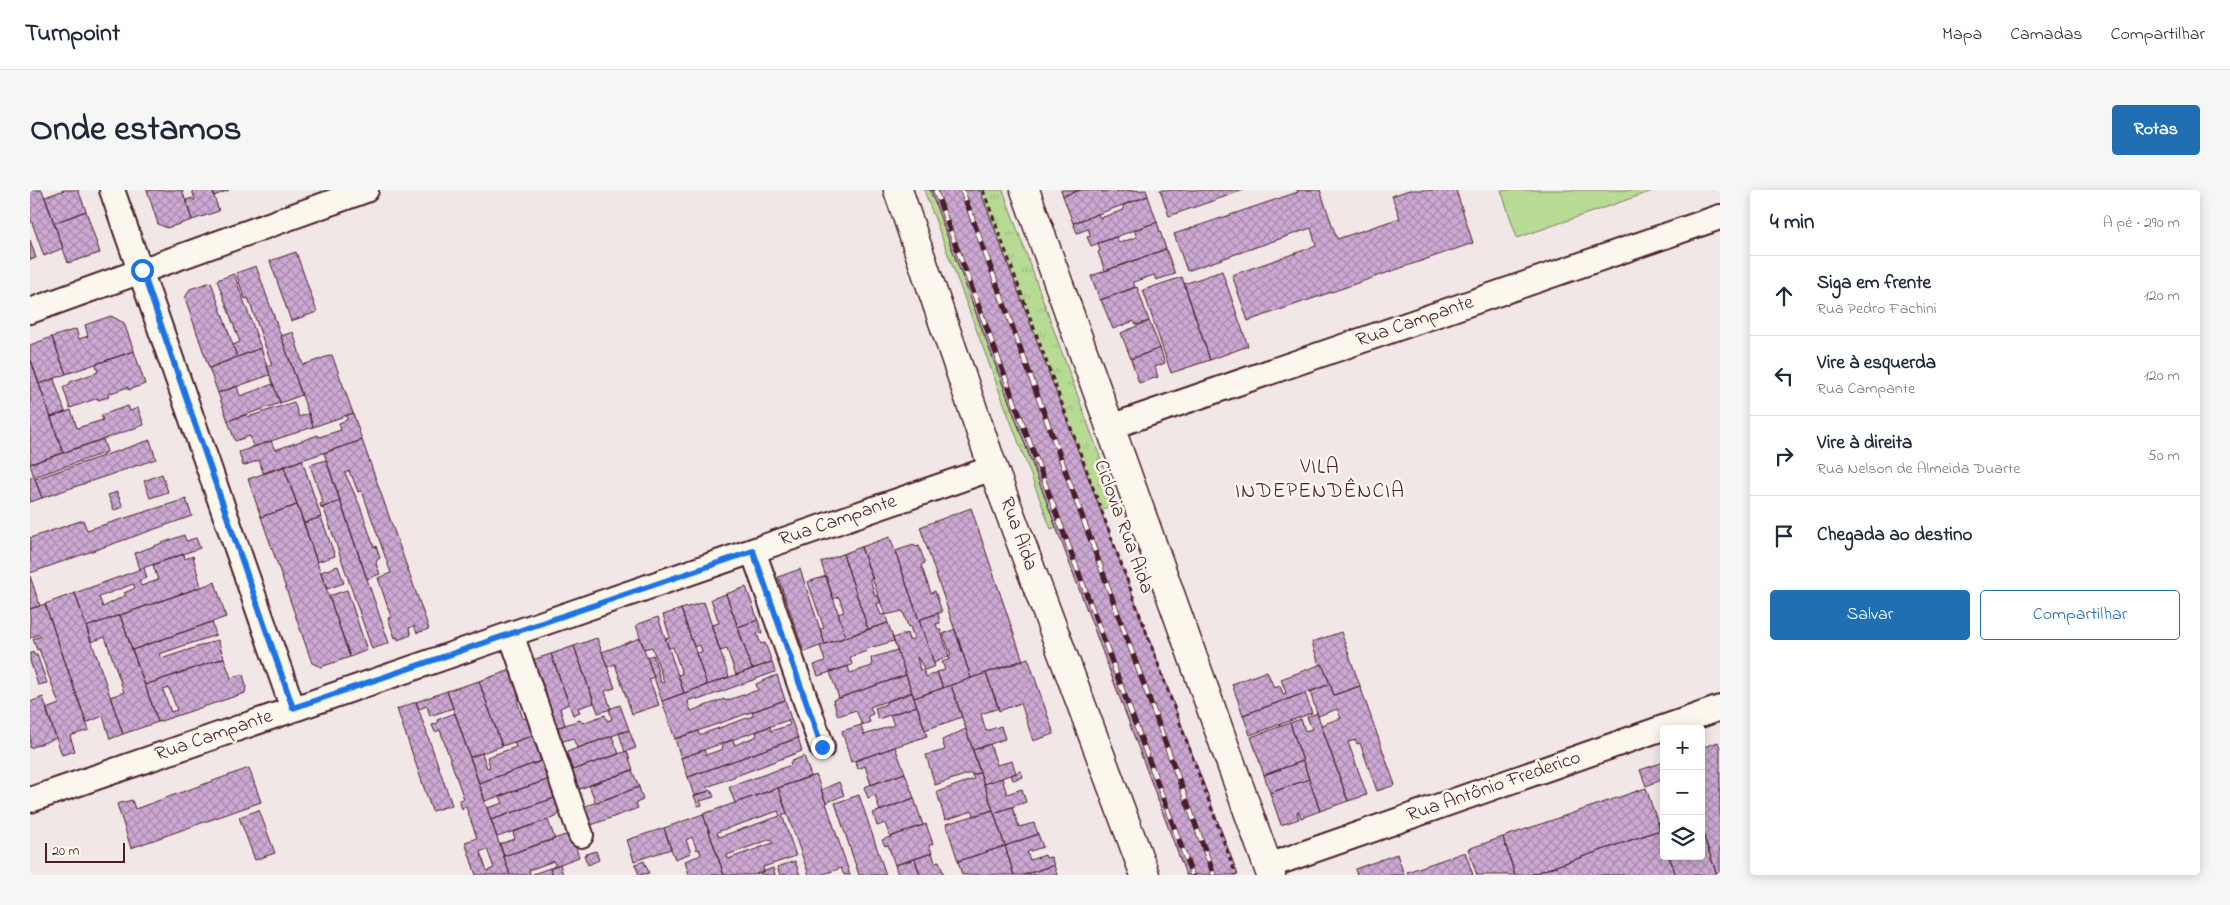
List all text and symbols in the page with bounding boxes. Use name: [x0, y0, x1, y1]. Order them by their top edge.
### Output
text: Turnpoint: [25, 17, 120, 52]
text: Mapa: [1942, 22, 1982, 48]
text: Camadas: [2010, 22, 2083, 48]
text: Compartilhar: [2111, 22, 2205, 48]
text: Onde estamos: [30, 105, 242, 156]
button: Rotas: [2112, 105, 2200, 155]
text: 4 min: [1770, 208, 1814, 238]
text: A pé · 290 m: [2103, 211, 2180, 235]
route start: [131, 259, 154, 282]
text: Siga em frente: [1817, 270, 1931, 297]
icon: ahead: [1770, 282, 1798, 310]
text: 120 m: [2144, 284, 2180, 308]
street label: Rua Campante: [1352, 288, 1478, 356]
text: Rua Pedro Fachini: [1817, 297, 1937, 321]
text: Vire à esquerda: [1817, 350, 1936, 377]
icon: left: [1770, 362, 1798, 390]
text: 120 m: [2144, 364, 2180, 388]
text: Rua Campante: [1817, 377, 1915, 401]
text: Vire à direita: [1817, 430, 1912, 457]
icon: right: [1770, 442, 1798, 470]
text: 50 m: [2148, 444, 2180, 468]
district label: VILA INDEPENDÊNCIA: [1235, 453, 1405, 507]
street label: Ciclovia Rua Aida: [1085, 456, 1161, 598]
text: Rua Nelson de Almeida Duarte: [1817, 457, 2020, 481]
street label: Rua Campante: [775, 487, 901, 555]
street label: Rua Aida: [991, 493, 1045, 575]
icon: arrive: [1770, 522, 1798, 550]
text: Chegada ao destino: [1817, 522, 1972, 549]
button: Salvar: [1770, 590, 1970, 640]
button: Compartilhar: [1980, 590, 2180, 640]
street label: Rua Campante: [151, 702, 277, 770]
map controls: [1660, 725, 1705, 860]
button: +: [1660, 725, 1705, 770]
route end: [811, 736, 834, 759]
street label: Rua Antônio Frederico: [1403, 744, 1585, 830]
button: −: [1660, 770, 1705, 815]
button: layers: [1660, 815, 1705, 860]
scale bar: [45, 840, 125, 863]
text: 20 m: [52, 841, 79, 862]

